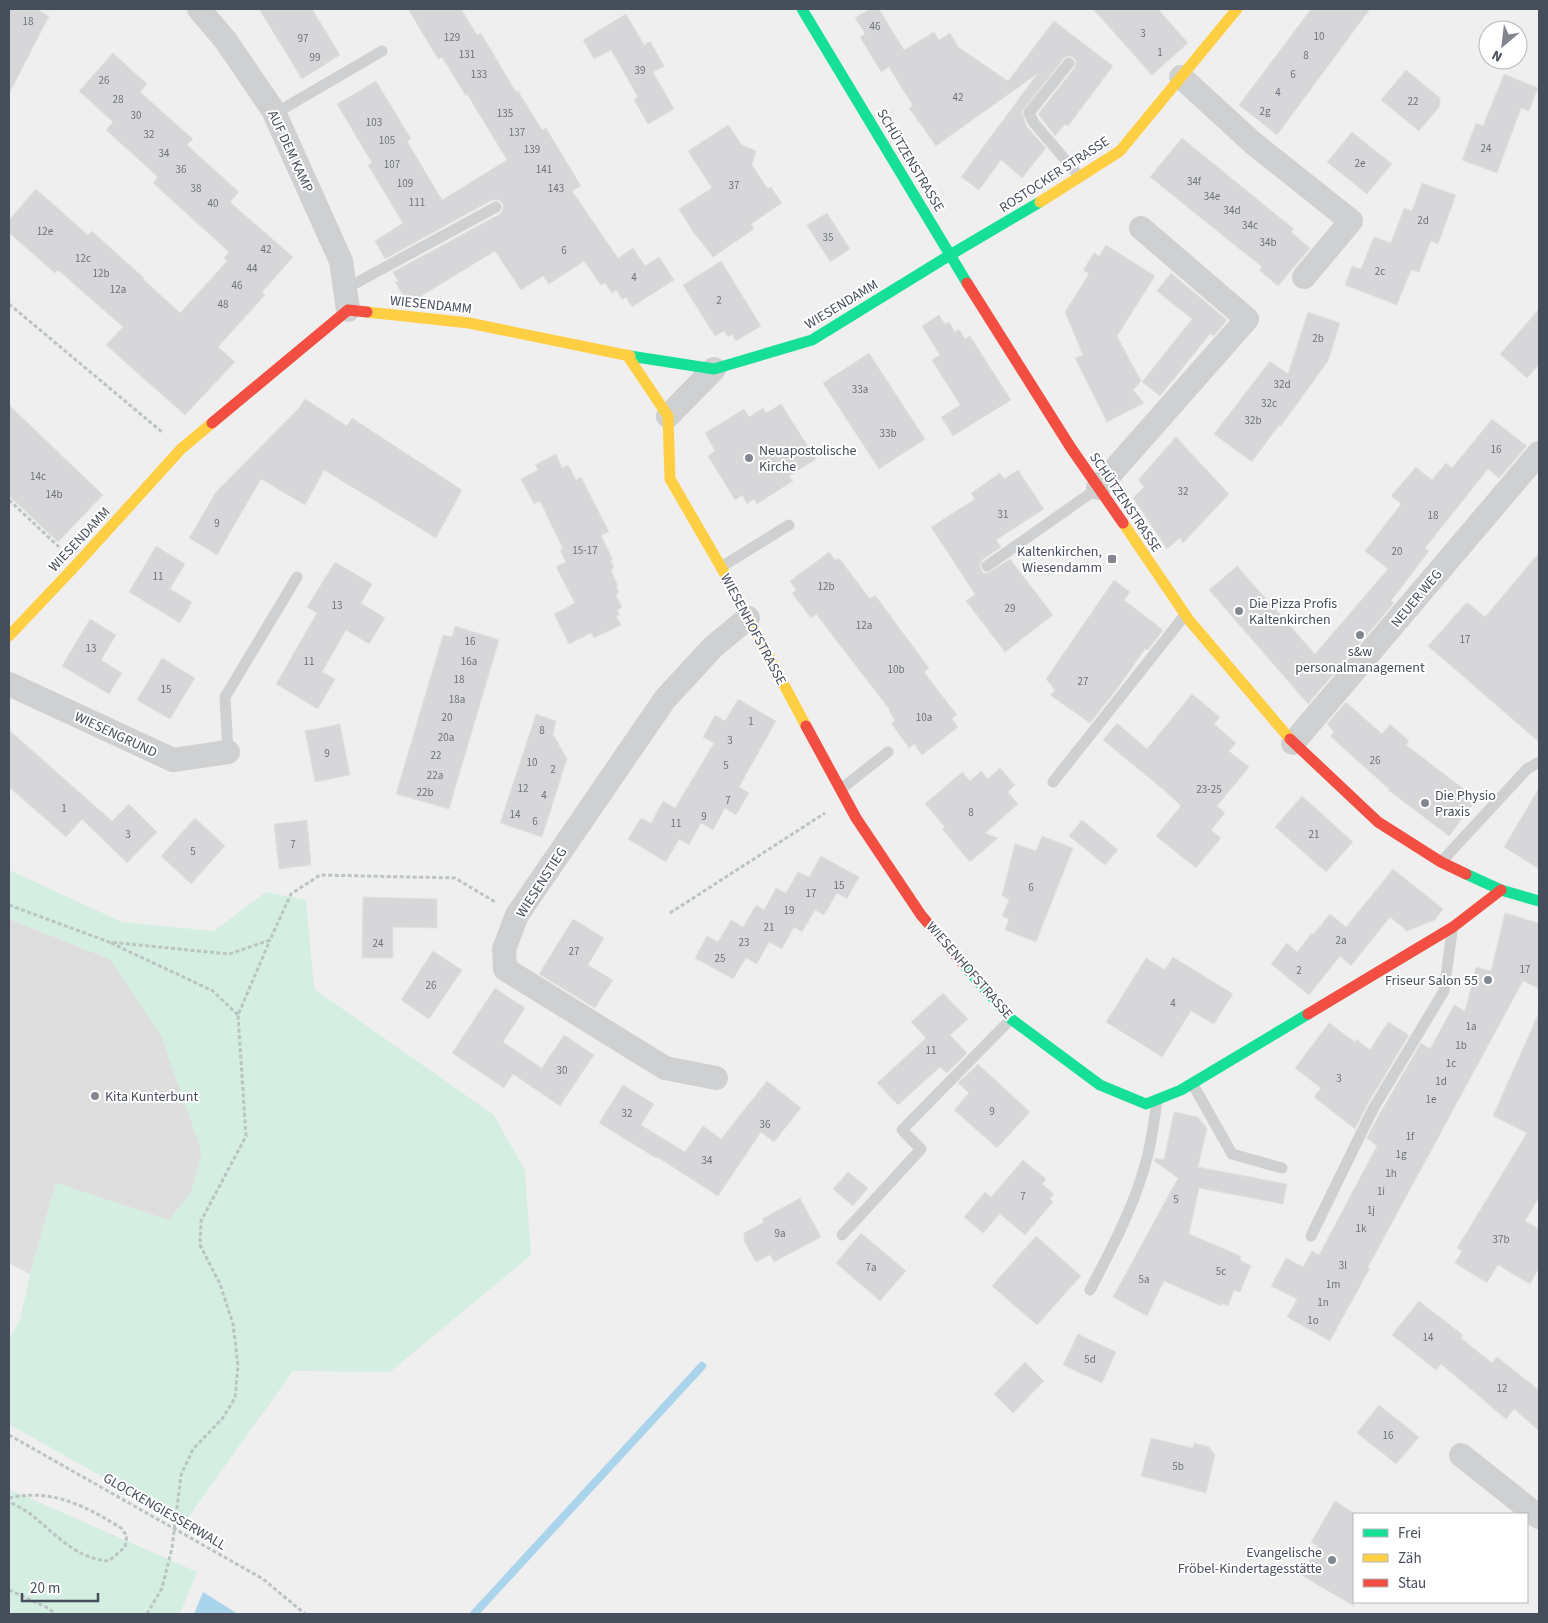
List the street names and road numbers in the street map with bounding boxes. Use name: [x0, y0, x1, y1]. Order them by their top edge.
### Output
street label: SCHÜTZENSTRASSE: [872, 105, 949, 216]
street label: AUF DEM KAMP: [262, 107, 318, 196]
street label: ROSTOCKER STRASSE: [996, 132, 1113, 218]
street label: WIESENDAMM: [801, 275, 882, 335]
street label: WIESENDAMM: [389, 291, 473, 319]
street label: SCHÜTZENSTRASSE: [1084, 449, 1166, 557]
street label: WIESENDAMM: [44, 503, 115, 577]
street label: NEUER WEG: [1386, 565, 1447, 632]
street label: WIESENHOFSTRASSE: [715, 570, 791, 689]
street label: WIESENGRUND: [71, 707, 160, 763]
street label: WIESENSTIEG: [512, 843, 572, 922]
street label: WIESENHOFSTRASSE: [921, 918, 1017, 1024]
street label: GLOCKENGIESSERWALL: [99, 1468, 230, 1555]

